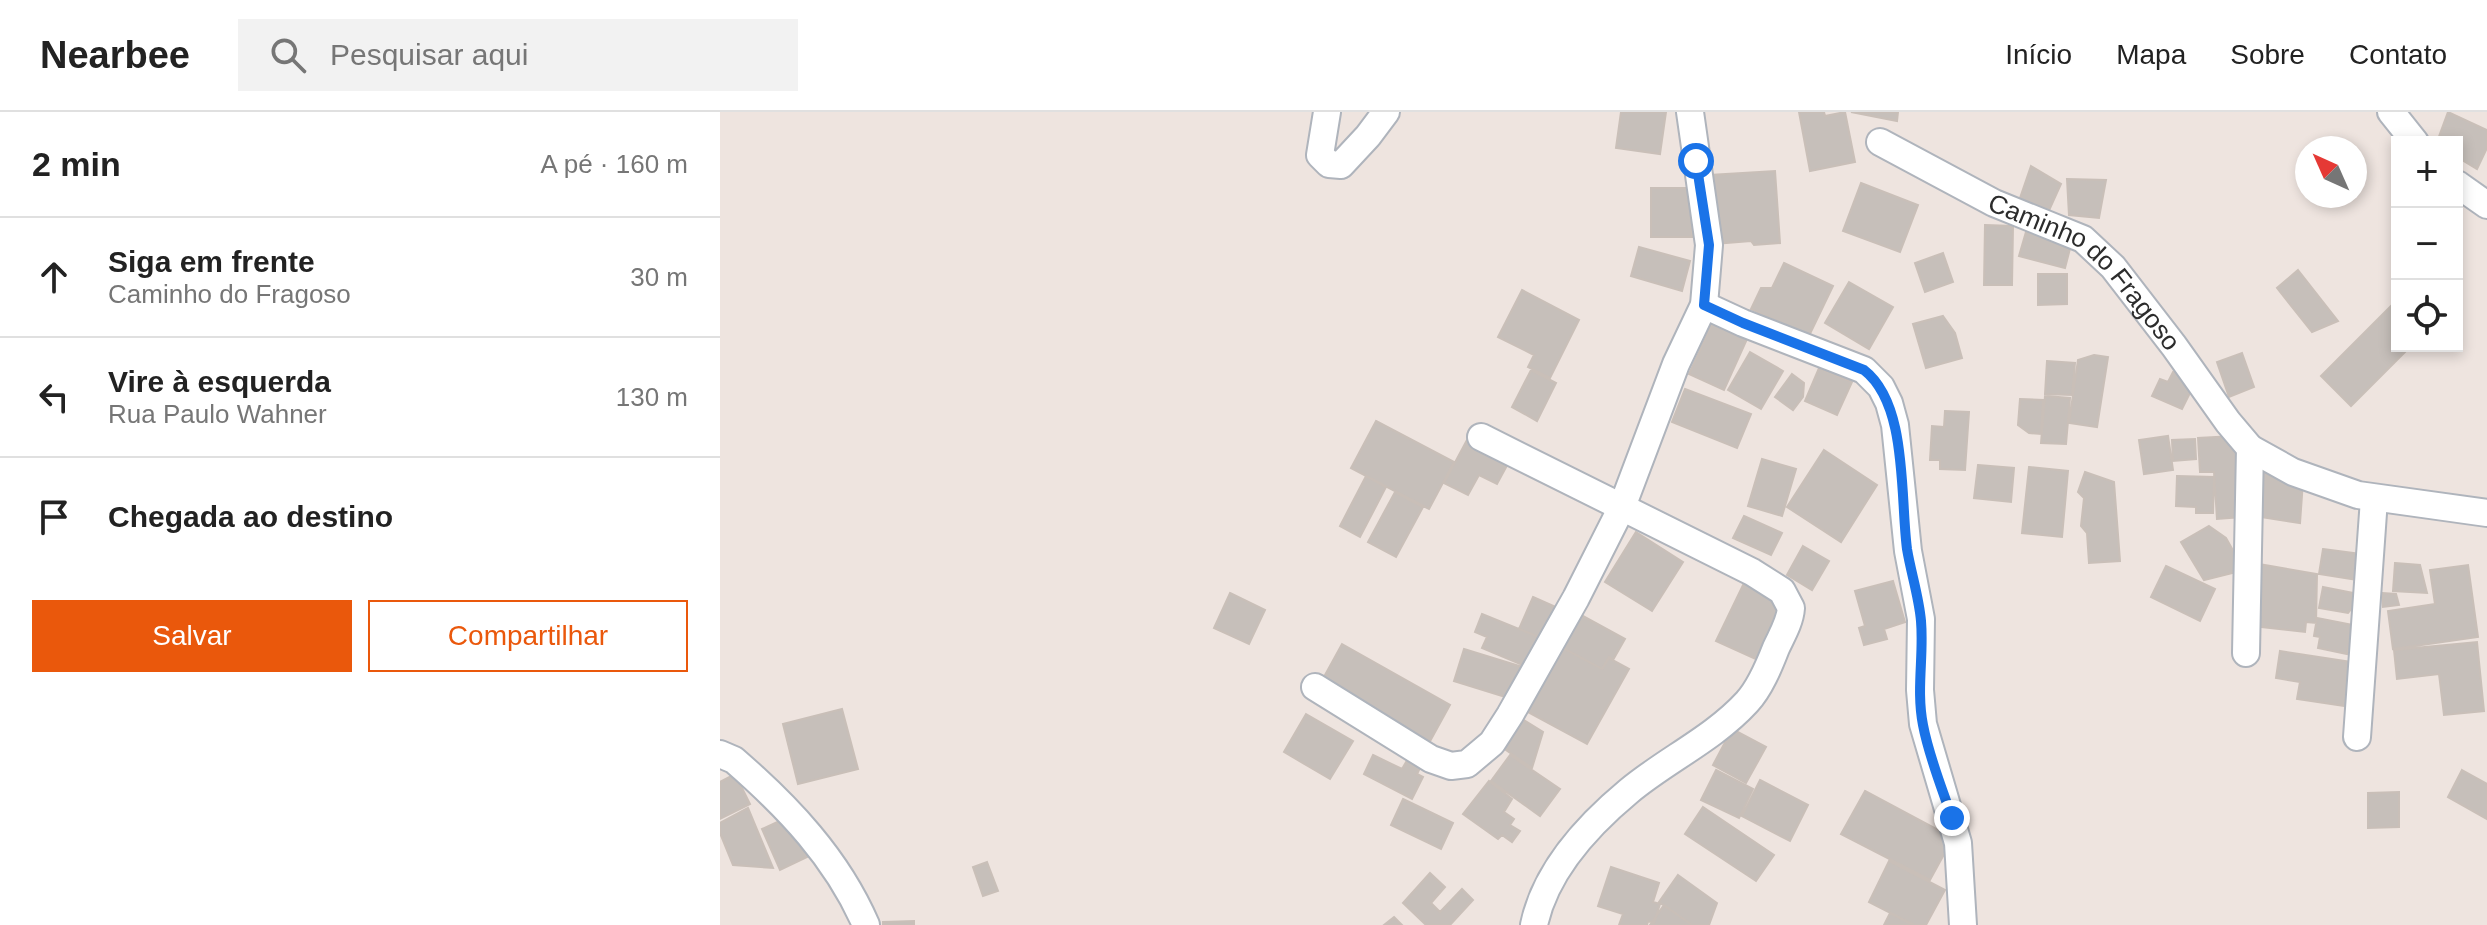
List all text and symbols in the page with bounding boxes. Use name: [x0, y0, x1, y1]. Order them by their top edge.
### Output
search box: [238, 19, 798, 91]
icon: search: [266, 33, 310, 77]
text: Nearbee: [40, 34, 190, 76]
text: Pesquisar aqui: [330, 38, 528, 71]
text: Início: [2005, 39, 2072, 70]
text: Mapa: [2116, 39, 2186, 70]
text: Sobre: [2230, 39, 2305, 70]
text: Contato: [2349, 39, 2447, 70]
north arrow: [2295, 136, 2367, 208]
map controls: [2391, 136, 2463, 352]
button: +: [2391, 136, 2463, 208]
route start: [1678, 143, 1714, 179]
text: 2 min: [32, 145, 121, 183]
text: A pé · 160 m: [541, 149, 688, 179]
street label: Caminho do Fragoso: [1984, 187, 2187, 356]
button: −: [2391, 208, 2463, 280]
text: Siga em frente: [108, 245, 315, 278]
icon: ahead: [32, 255, 76, 299]
text: 30 m: [630, 262, 688, 292]
text: Caminho do Fragoso: [108, 279, 351, 309]
button: locate: [2391, 280, 2463, 352]
text: Vire à esquerda: [108, 365, 331, 398]
icon: left: [32, 375, 76, 419]
text: 130 m: [616, 382, 688, 412]
text: Rua Paulo Wahner: [108, 399, 327, 429]
icon: arrive: [32, 495, 76, 539]
text: Chegada ao destino: [108, 500, 393, 533]
button: Salvar: [32, 600, 352, 672]
button: Compartilhar: [368, 600, 688, 672]
route end: [1934, 800, 1970, 836]

